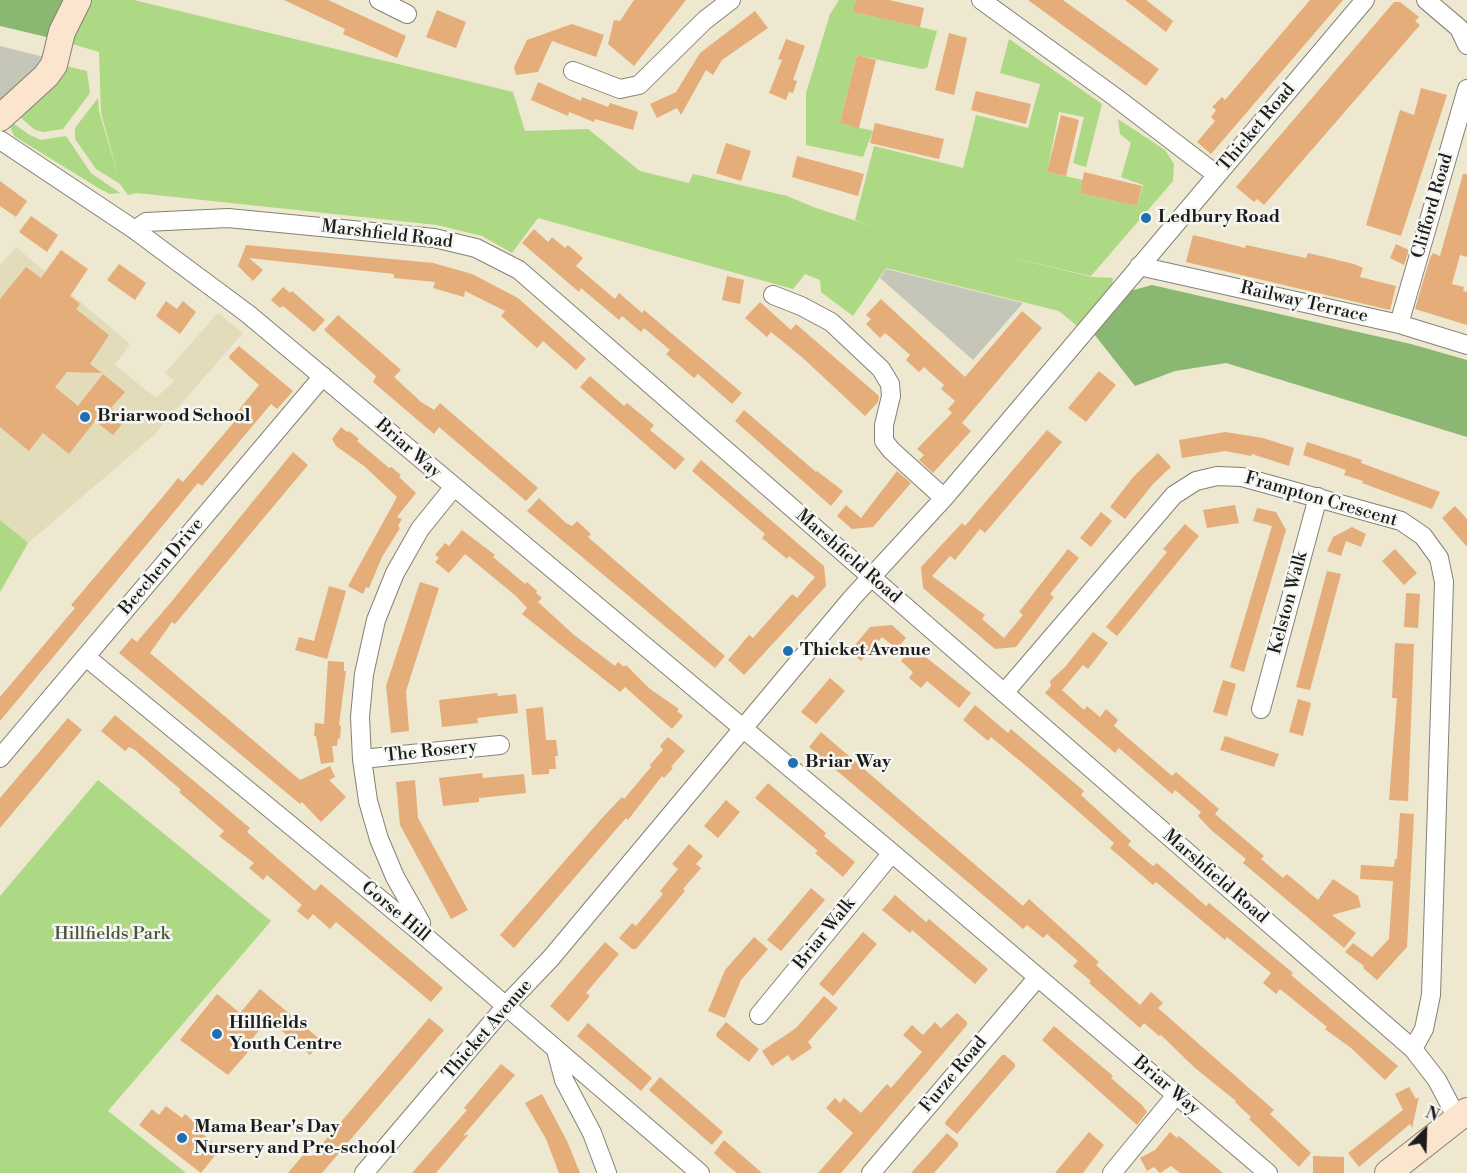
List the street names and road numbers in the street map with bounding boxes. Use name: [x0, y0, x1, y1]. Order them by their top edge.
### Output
street label: Thicket Road: [1214, 80, 1300, 176]
street label: Clifford Road: [1408, 151, 1458, 261]
street label: Marshfield Road: [320, 216, 454, 254]
street label: Railway Terrace: [1238, 278, 1370, 328]
street label: Briar Way: [371, 415, 445, 483]
street label: Frampton Crescent: [1242, 468, 1400, 532]
street label: Marshfield Road: [791, 505, 905, 609]
street label: Beechen Drive: [115, 514, 209, 620]
street label: Kelston Walk: [1265, 549, 1313, 657]
street label: The Rosery: [384, 736, 478, 768]
street label: Marshfield Road: [1158, 825, 1272, 929]
street label: Gorse Hill: [356, 877, 434, 947]
street label: Briar Walk: [789, 894, 861, 974]
street label: Thicket Avenue: [439, 975, 537, 1085]
street label: Furze Road: [916, 1032, 992, 1118]
street label: Briar Way: [1128, 1052, 1204, 1120]

